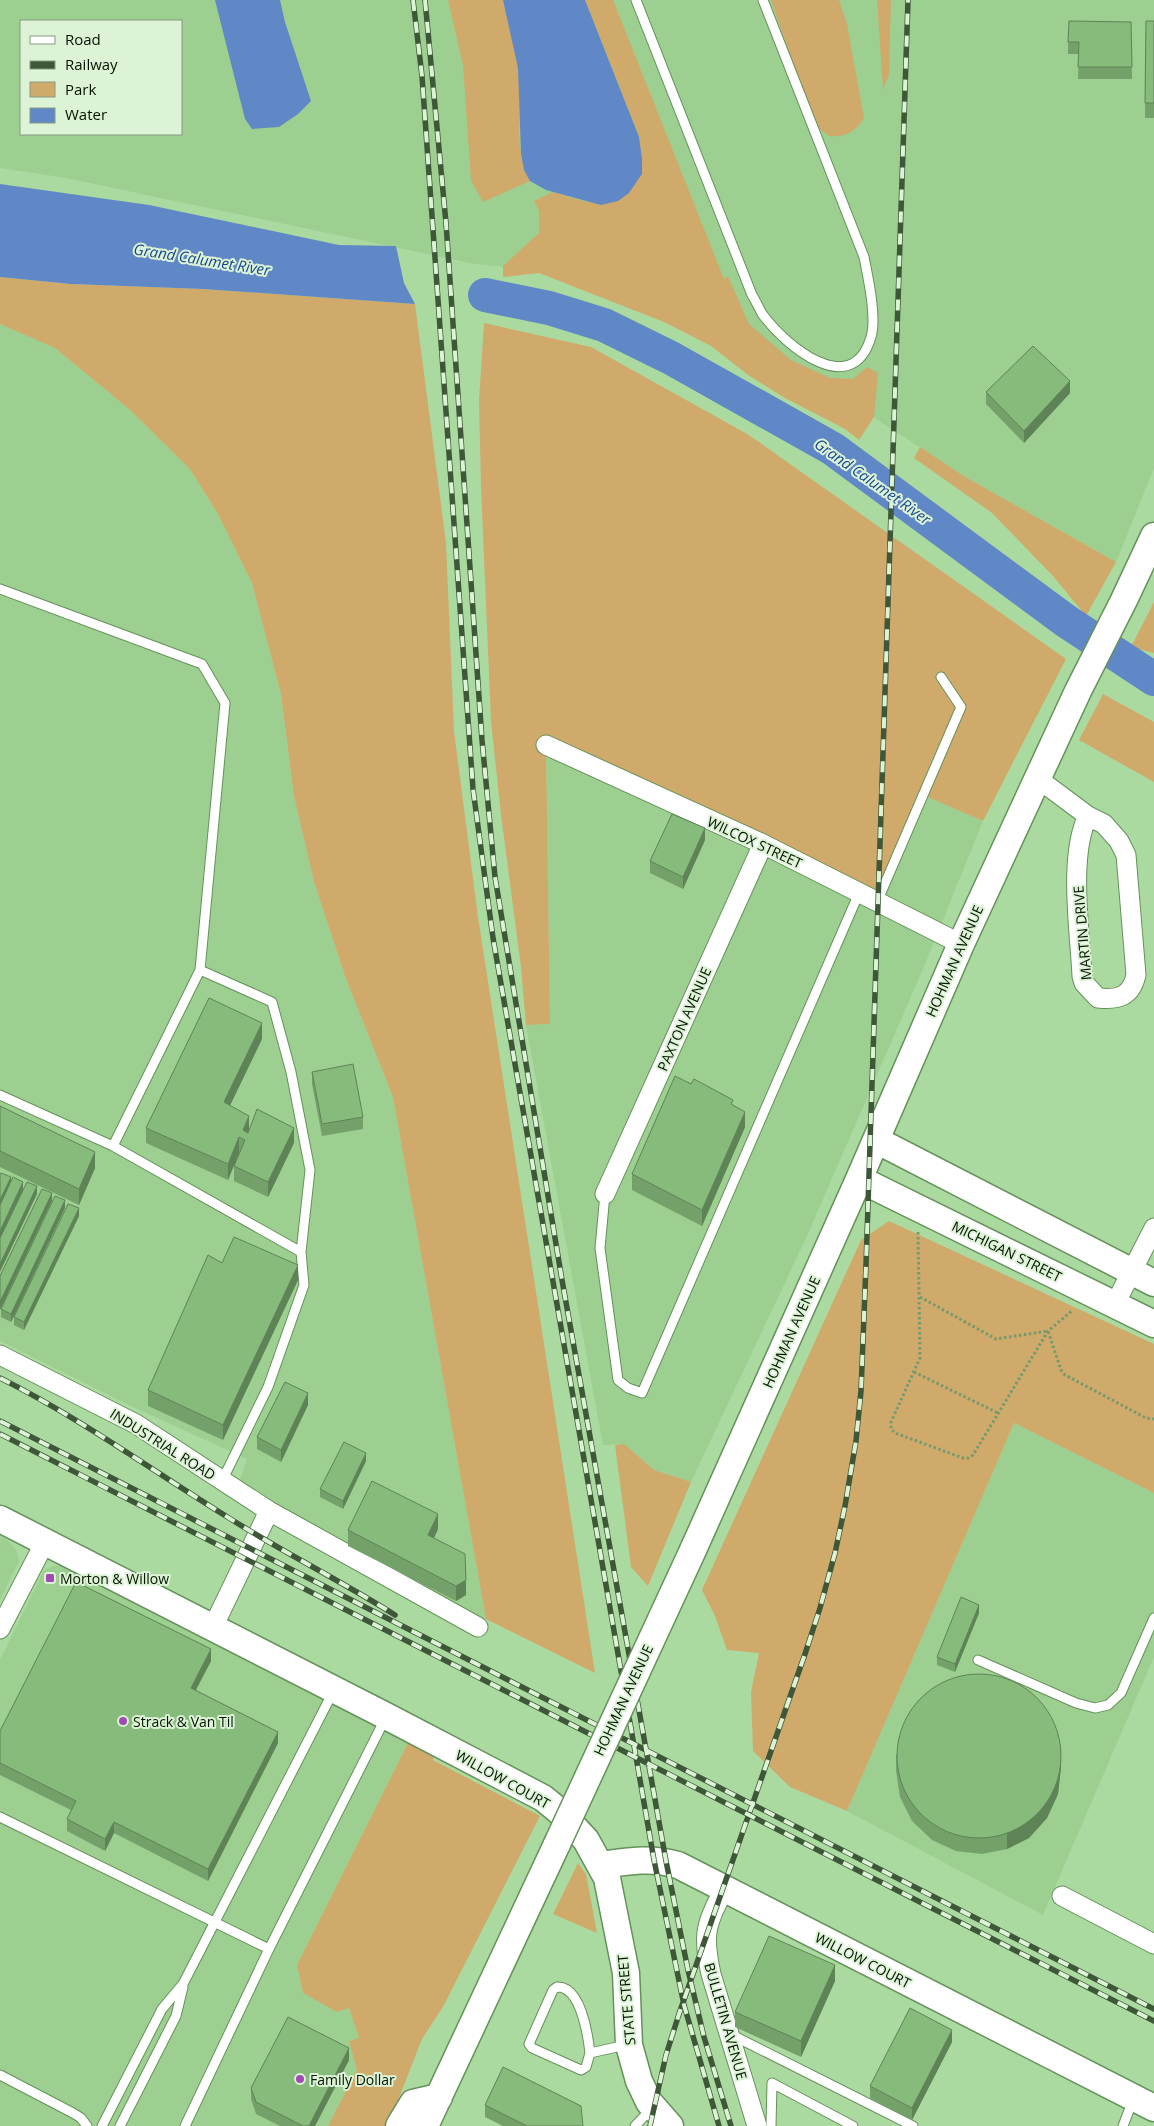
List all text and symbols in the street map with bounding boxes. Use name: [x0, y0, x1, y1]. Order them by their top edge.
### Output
legend: [20, 20, 182, 135]
text: Road: [65, 29, 101, 49]
text: Railway: [65, 54, 118, 74]
text: Park: [65, 79, 96, 99]
text: Water: [65, 104, 107, 124]
water label: Grand Calumet River: [132, 238, 273, 280]
water label: Grand Calumet River: [811, 433, 936, 529]
street label: WILCOX STREET: [704, 812, 806, 872]
street label: MARTIN DRIVE: [1068, 885, 1096, 981]
street label: HOHMAN AVENUE: [921, 902, 987, 1020]
street label: PAXTON AVENUE: [653, 964, 715, 1074]
street label: MICHIGAN STREET: [949, 1216, 1065, 1286]
street label: HOHMAN AVENUE: [758, 1273, 824, 1391]
street label: INDUSTRIAL ROAD: [107, 1404, 219, 1484]
place label: Morton & Willow: [60, 1569, 169, 1588]
marker: Morton & Willow: [44, 1572, 56, 1584]
street label: HOHMAN AVENUE: [589, 1641, 657, 1759]
place label: Strack & Van Til: [133, 1712, 234, 1731]
marker: Strack & Van Til: [117, 1715, 129, 1727]
street label: WILLOW COURT: [452, 1745, 554, 1813]
street label: WILLOW COURT: [812, 1928, 914, 1992]
street label: STATE STREET: [613, 1954, 639, 2046]
street label: BULLETIN AVENUE: [700, 1960, 752, 2082]
place label: Family Dollar: [310, 2070, 395, 2089]
marker: Family Dollar: [294, 2073, 306, 2085]

